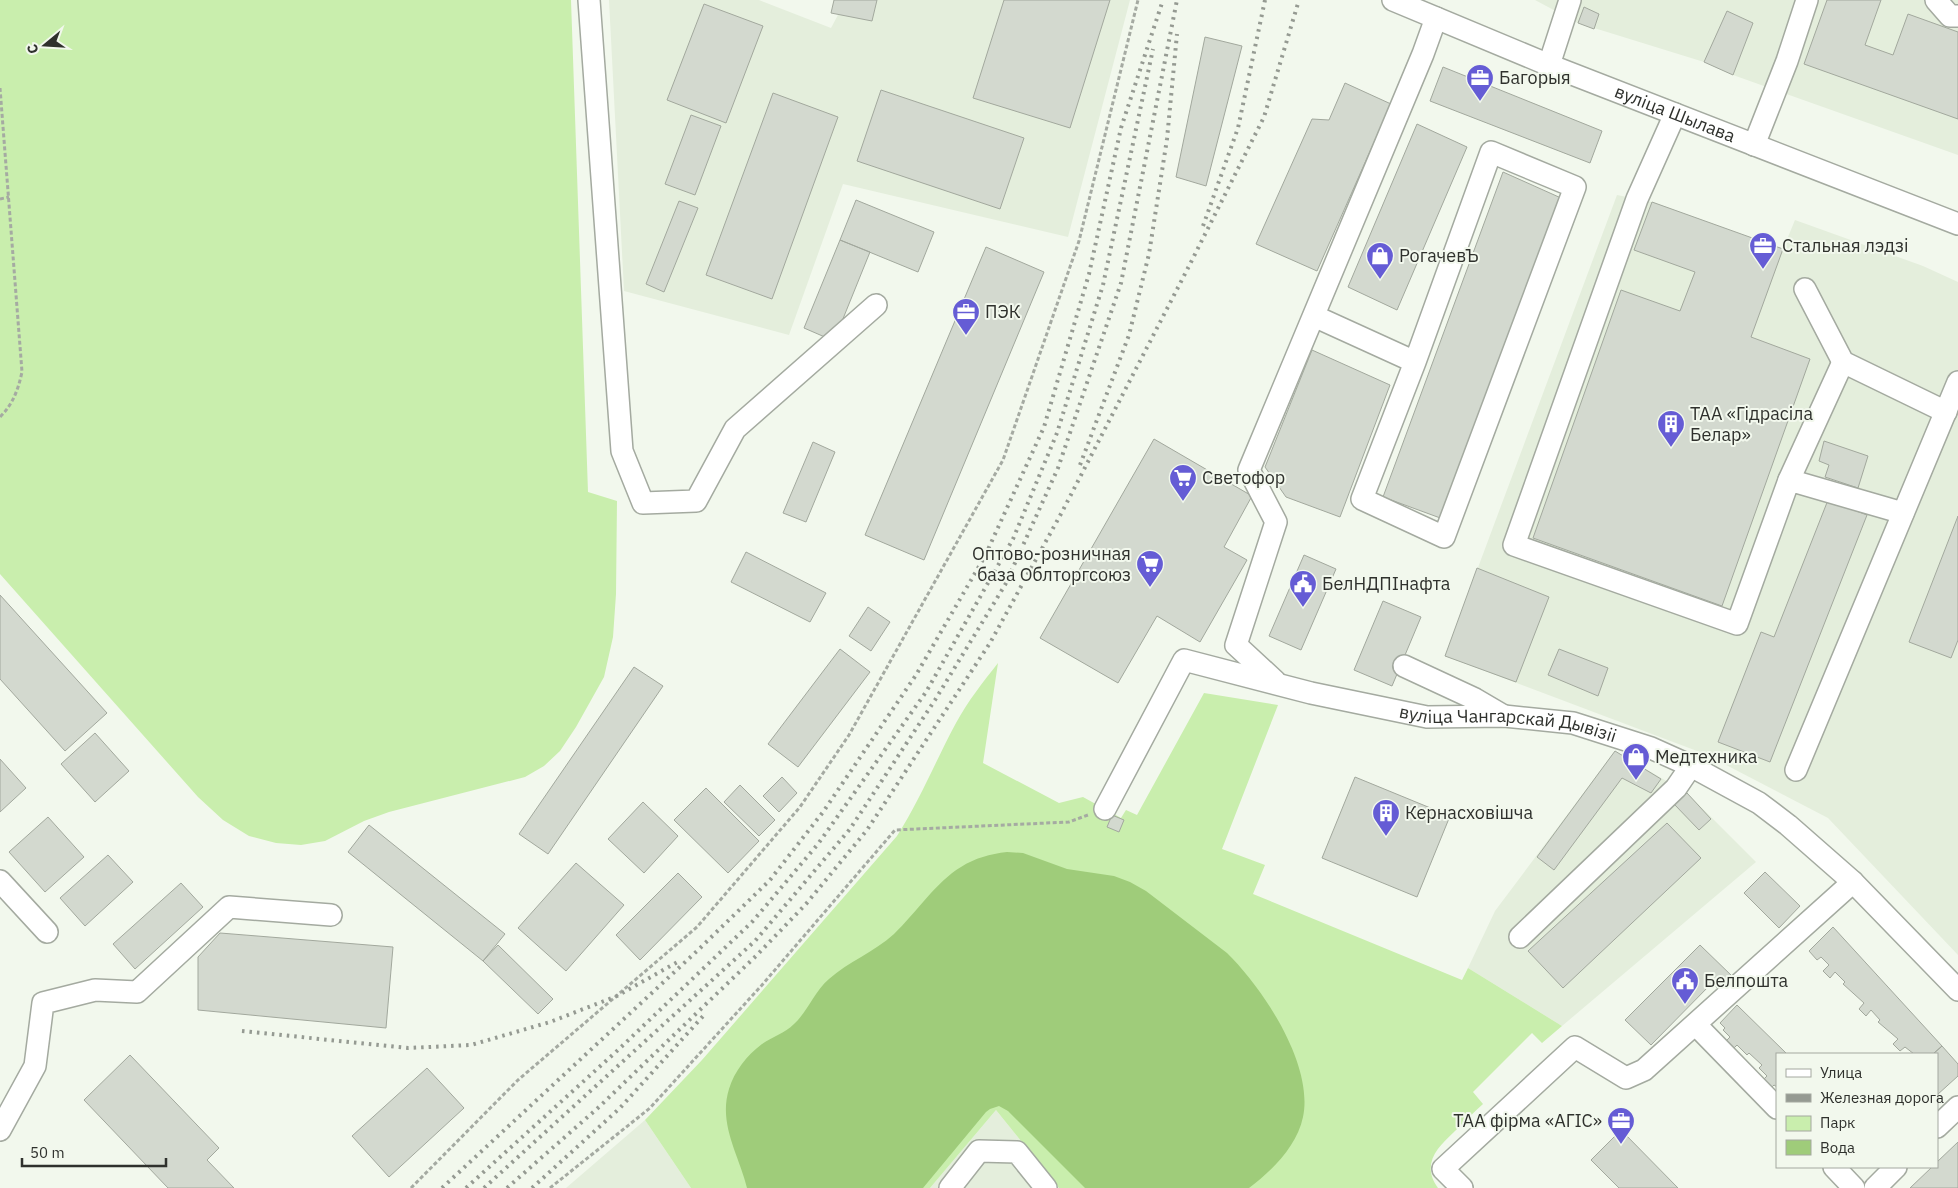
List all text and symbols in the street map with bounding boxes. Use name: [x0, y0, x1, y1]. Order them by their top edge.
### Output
north arrow: [20, 20, 70, 70]
text: С: [23, 42, 43, 56]
office icon: Багорыя: [1465, 63, 1495, 102]
place label: Багорыя: [1499, 66, 1571, 89]
street label: вуліца Шылава: [1611, 80, 1739, 147]
office icon: Стальная лэдзі: [1748, 231, 1778, 270]
place label: Стальная лэдзі: [1782, 234, 1908, 257]
shop icon: РогачевЪ: [1365, 241, 1395, 280]
place label: РогачевЪ: [1399, 244, 1479, 267]
office icon: ПЭК: [951, 297, 981, 336]
place label: ПЭК: [985, 300, 1021, 323]
place label: ТАА «Гідрасіла Белар»: [1690, 402, 1814, 446]
building icon: ТАА «Гідрасіла Белар»: [1656, 409, 1686, 448]
supermarket icon: Светофор: [1168, 463, 1198, 502]
place label: Светофор: [1202, 466, 1285, 489]
place label: Оптово-розничная база Облторгсоюз: [972, 542, 1131, 586]
supermarket icon: Оптово-розничная база Облторгсоюз: [1135, 549, 1165, 588]
public building icon: БелНДПІнафта: [1288, 569, 1318, 608]
place label: БелНДПІнафта: [1322, 572, 1451, 595]
street label: вуліца Чангарскай Дывізіі: [1397, 700, 1620, 747]
shop icon: Медтехника: [1621, 742, 1651, 781]
place label: Медтехника: [1655, 745, 1758, 768]
building icon: Кернасховішча: [1371, 798, 1401, 837]
place label: Кернасховішча: [1405, 801, 1533, 824]
public building icon: Белпошта: [1670, 966, 1700, 1005]
place label: Белпошта: [1704, 969, 1789, 992]
legend: [1776, 1053, 1938, 1168]
text: Улица: [1820, 1063, 1862, 1082]
text: Железная дорога: [1820, 1088, 1944, 1107]
office icon: ТАА фірма «АГІС»: [1606, 1106, 1636, 1145]
place label: ТАА фірма «АГІС»: [1453, 1109, 1602, 1132]
text: Парк: [1820, 1113, 1855, 1132]
scale bar: [22, 1136, 166, 1168]
text: Вода: [1820, 1138, 1855, 1157]
text: 50 m: [30, 1143, 65, 1162]

